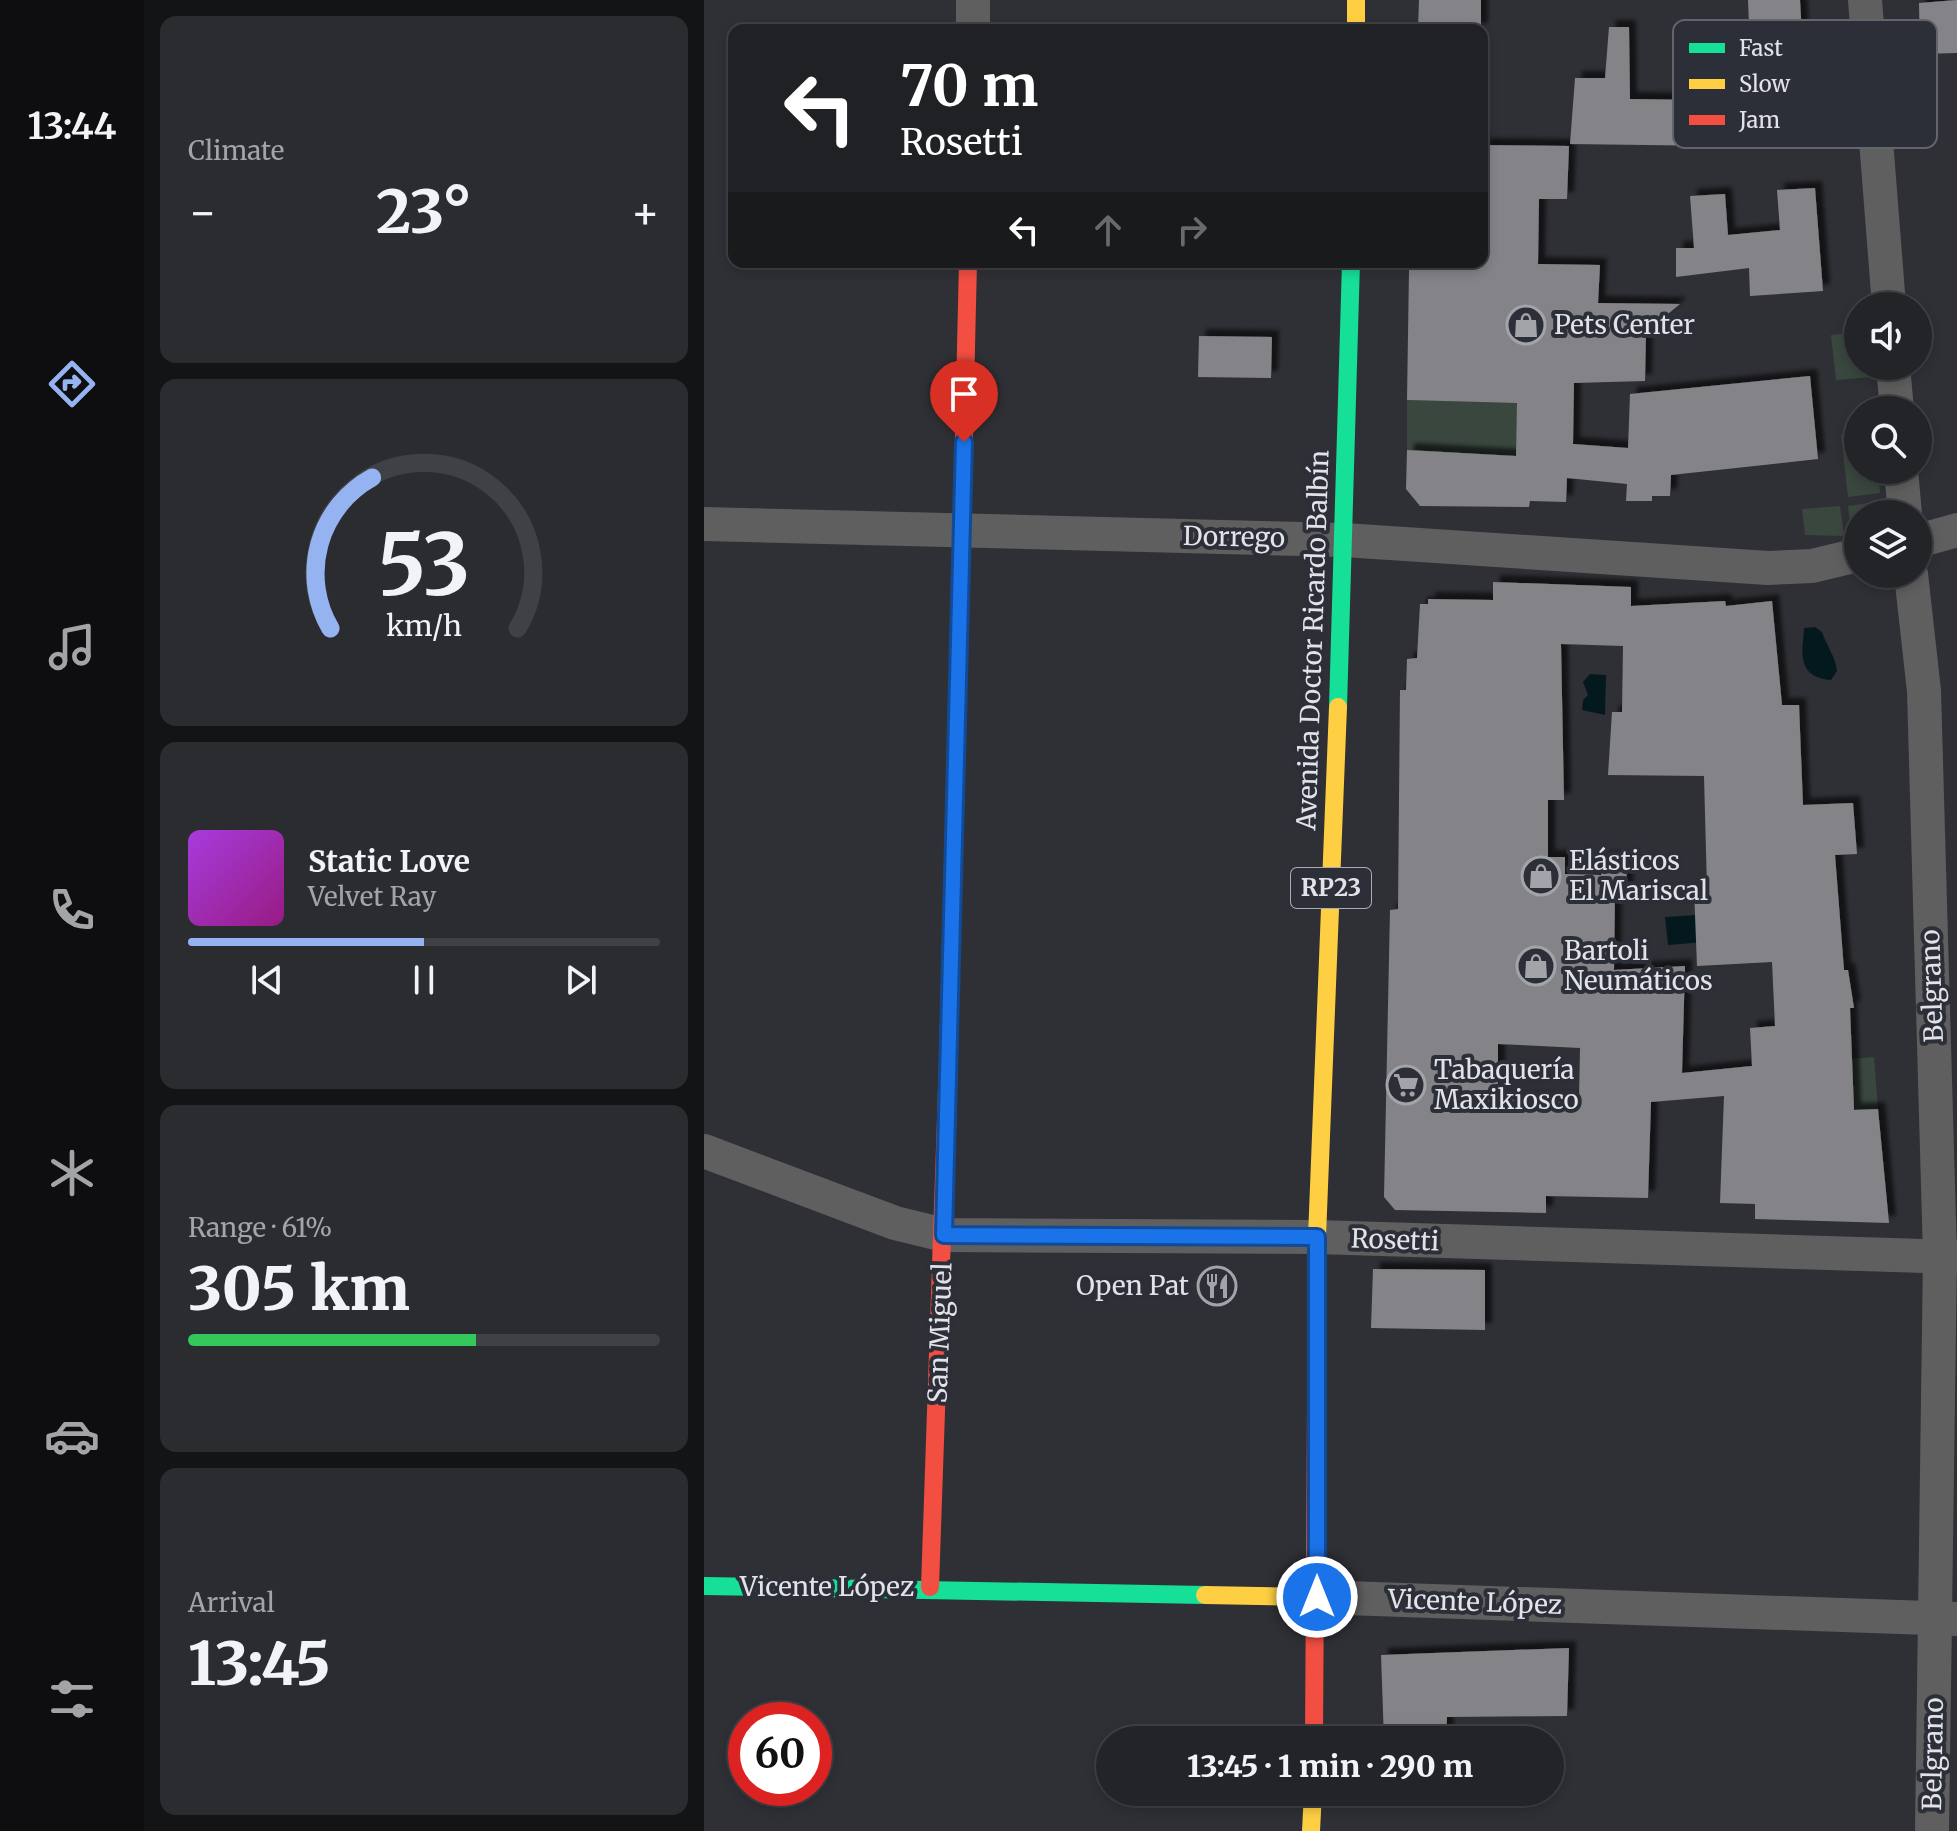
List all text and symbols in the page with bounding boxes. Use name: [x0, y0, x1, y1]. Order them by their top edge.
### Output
legend: [1673, 20, 1937, 148]
text: Fast: [1739, 34, 1783, 62]
text: 70 m: [900, 51, 1038, 121]
icon: left: [768, 56, 872, 160]
text: Slow: [1739, 70, 1790, 98]
text: 13:44: [28, 104, 116, 149]
text: Jam: [1738, 106, 1780, 134]
text: Rosetti: [900, 120, 1023, 165]
text: Climate: [188, 134, 284, 167]
text: 23°: [376, 174, 472, 249]
text: −: [188, 185, 217, 240]
text: +: [631, 185, 660, 240]
icon: left: [1002, 208, 1046, 252]
icon: ahead: [1086, 208, 1130, 252]
icon: right: [1170, 208, 1214, 252]
map controls: [1844, 292, 1932, 588]
button: sound: [1844, 292, 1932, 380]
shop icon: Pets Center: [1505, 304, 1547, 346]
place label: Pets Center: [1554, 308, 1695, 341]
icon: directions: [44, 356, 100, 412]
pin: [930, 360, 998, 442]
icon: arrive: [942, 372, 986, 416]
button: search: [1844, 396, 1932, 484]
street label: Avenida Doctor Ricardo Balbín: [1289, 449, 1336, 832]
button: layers: [1844, 500, 1932, 588]
text: 53: [378, 512, 470, 617]
street label: Dorrego: [1183, 519, 1285, 554]
text: km/h: [386, 608, 462, 644]
icon: music: [44, 619, 100, 675]
text: Static Love: [308, 842, 470, 880]
place label: Elásticos El Mariscal: [1569, 844, 1708, 907]
shop icon: Elásticos El Mariscal: [1520, 855, 1562, 897]
road number: RP23: [1291, 868, 1371, 908]
text: Velvet Ray: [308, 880, 436, 913]
icon: phone: [44, 882, 100, 938]
street label: Belgrano: [1913, 929, 1950, 1043]
place label: Bartoli Neumáticos: [1564, 934, 1713, 997]
shop icon: Bartoli Neumáticos: [1515, 945, 1557, 987]
icon: previous: [245, 958, 289, 1002]
icon: pause: [402, 958, 446, 1002]
icon: next: [559, 958, 603, 1002]
place label: Tabaquería Maxikiosco: [1434, 1053, 1579, 1116]
supermarket icon: Tabaquería Maxikiosco: [1385, 1064, 1427, 1106]
icon: climate: [44, 1145, 100, 1201]
text: Range · 61%: [188, 1211, 332, 1244]
street label: Rosetti: [1350, 1221, 1440, 1258]
text: 305 km: [188, 1251, 410, 1326]
street label: San Miguel: [921, 1262, 958, 1404]
restaurant icon: Open Pat: [1196, 1265, 1238, 1307]
place label: Open Pat: [1076, 1269, 1189, 1302]
icon: car: [44, 1408, 100, 1464]
position arrow: [1275, 1555, 1359, 1639]
street label: Vicente López: [739, 1570, 914, 1603]
street label: Vicente López: [1386, 1582, 1563, 1621]
text: Arrival: [188, 1586, 275, 1619]
text: 13:45: [188, 1626, 331, 1701]
icon: filters: [44, 1671, 100, 1727]
street label: Belgrano: [1915, 1697, 1950, 1811]
speed limit sign: 60: [728, 1702, 832, 1806]
text: 13:45 · 1 min · 290 m: [1187, 1747, 1473, 1785]

